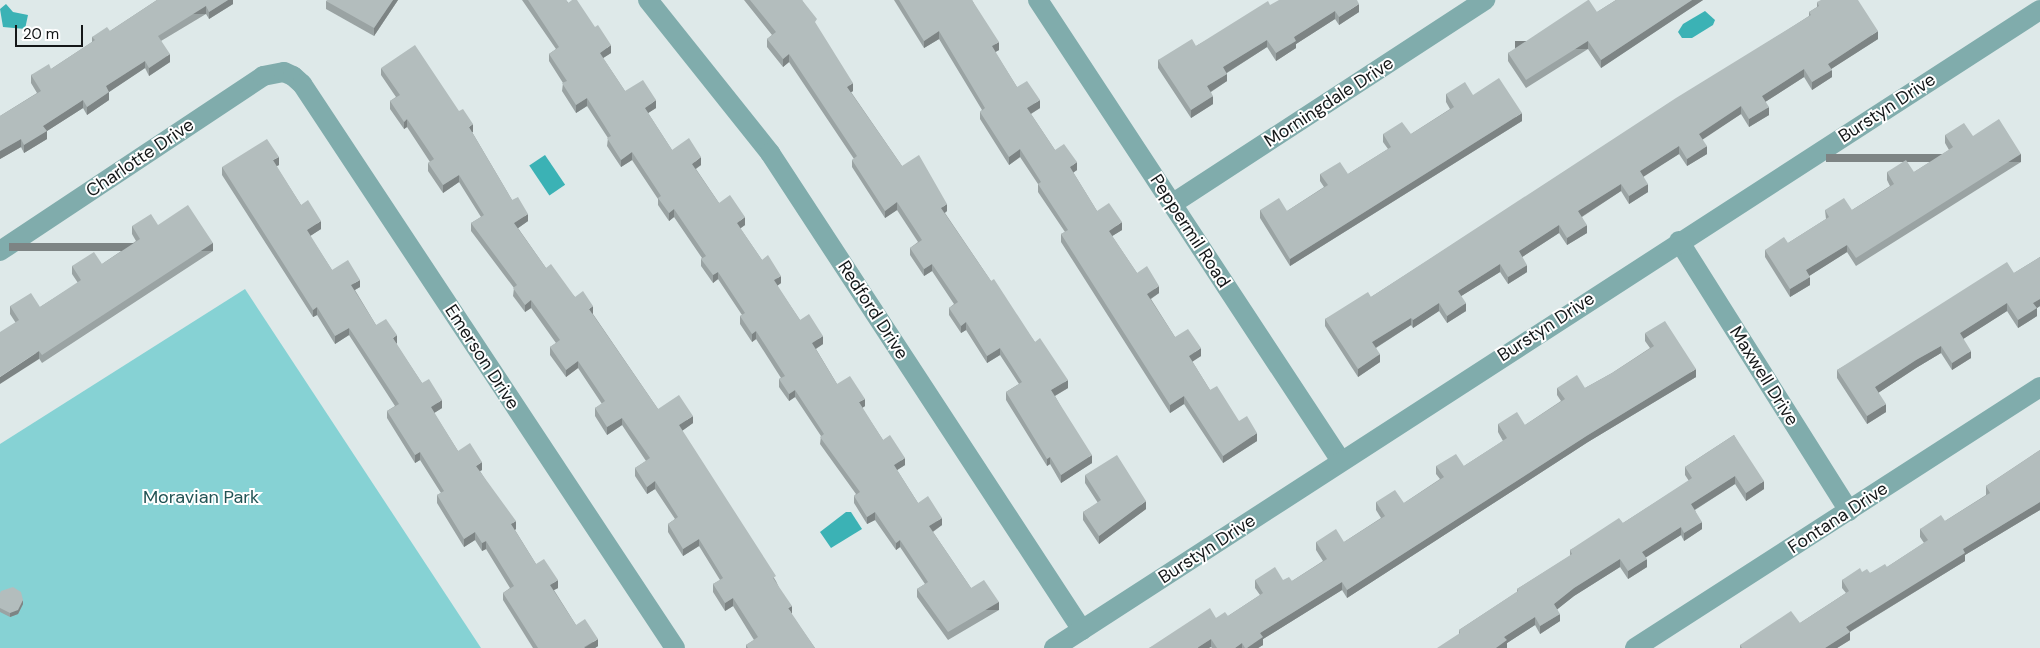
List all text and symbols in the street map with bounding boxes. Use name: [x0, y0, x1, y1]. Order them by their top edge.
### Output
scale bar: [18, 15, 85, 47]
text: 20 m: [23, 24, 59, 44]
street label: Morningdale Drive: [1260, 52, 1398, 152]
street label: Burstyn Drive: [1834, 69, 1940, 147]
street label: Charlotte Drive: [82, 114, 198, 202]
street label: Peppermil Road: [1145, 170, 1235, 292]
street label: Redford Drive: [833, 257, 913, 363]
street label: Burstyn Drive: [1493, 288, 1599, 366]
street label: Emerson Drive: [440, 301, 524, 413]
street label: Maxwell Drive: [1725, 322, 1803, 430]
street label: Fontana Drive: [1784, 478, 1892, 558]
park label: Moravian Park: [143, 486, 259, 508]
street label: Burstyn Drive: [1154, 510, 1260, 588]

